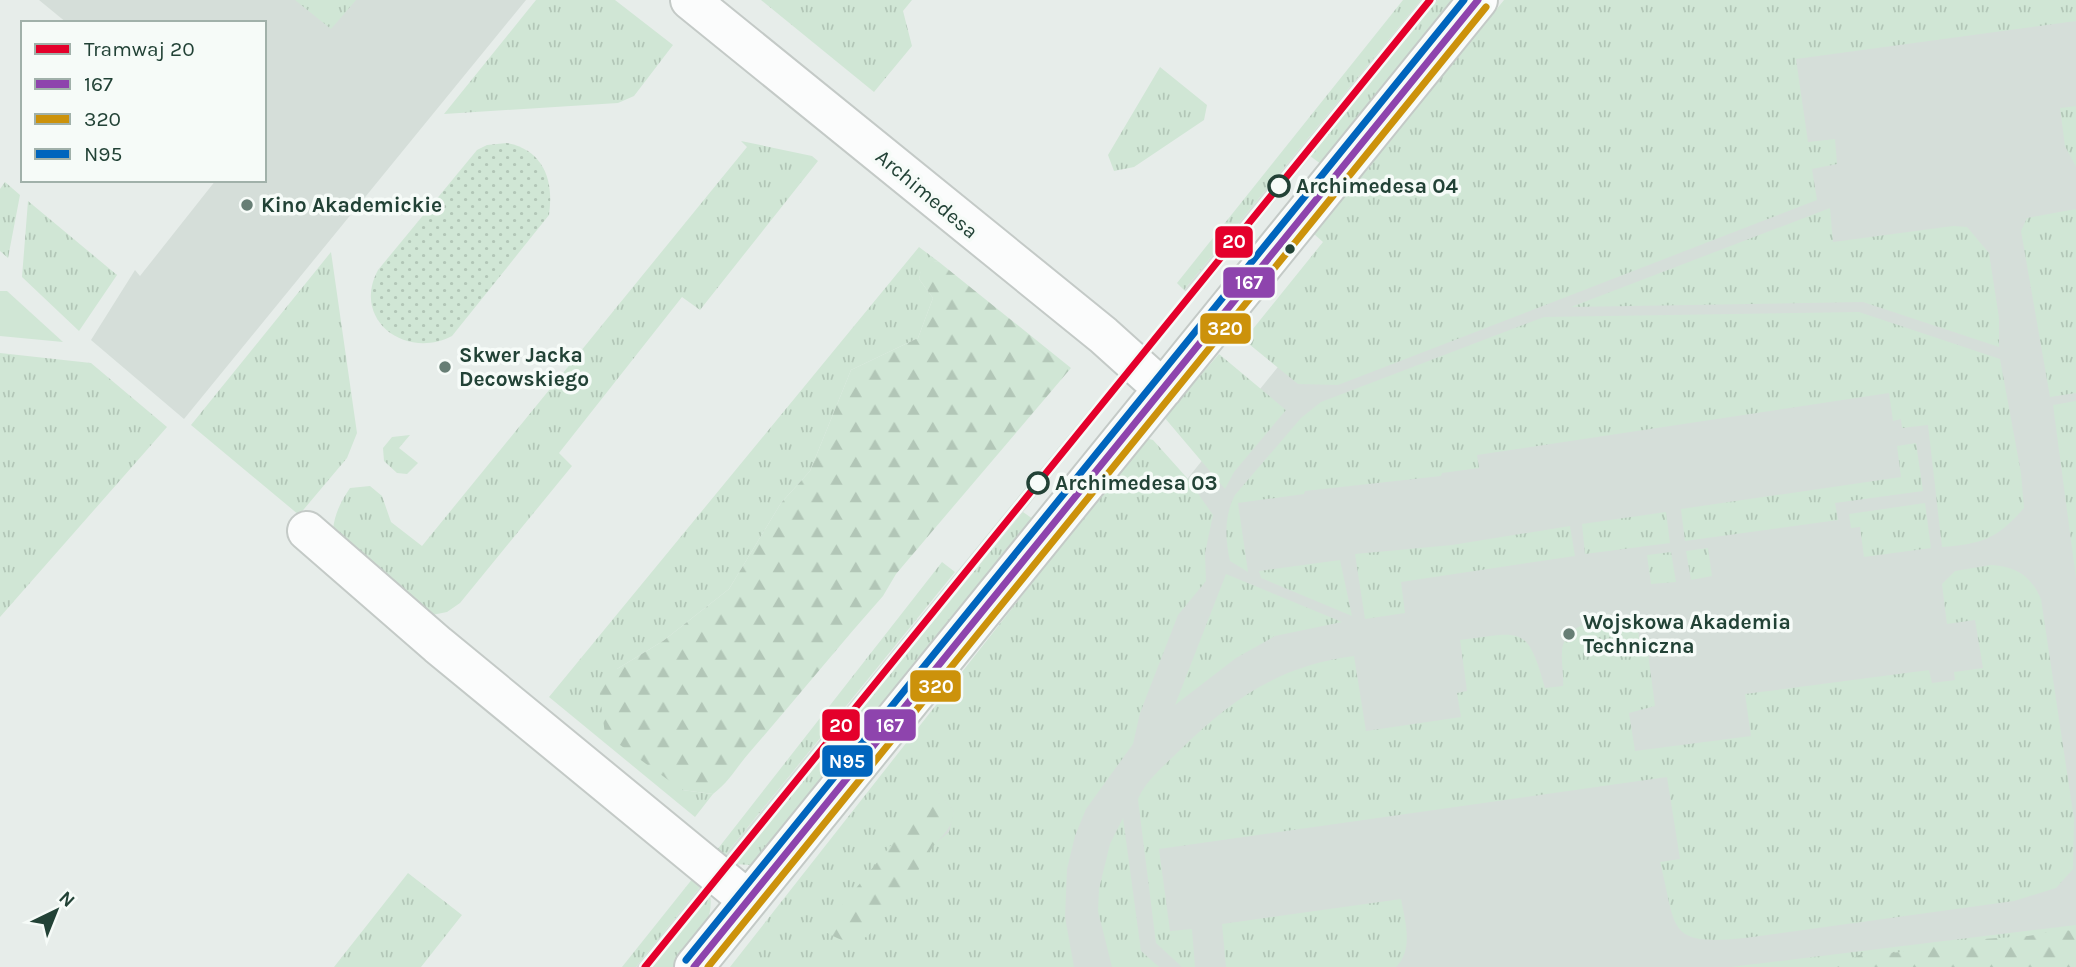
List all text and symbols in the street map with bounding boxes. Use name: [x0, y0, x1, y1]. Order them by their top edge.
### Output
legend: [21, 21, 266, 182]
text: Tramwaj 20: [84, 37, 195, 61]
text: 167: [84, 72, 113, 96]
text: 320: [84, 107, 121, 131]
text: N95: [84, 142, 122, 166]
street label: Archimedesa: [871, 144, 983, 244]
place label: Archimedesa 04: [1296, 174, 1459, 198]
marker: Archimedesa 04: [1268, 175, 1290, 197]
place label: Kino Akademickie: [261, 193, 442, 217]
marker: Kino Akademickie: [239, 197, 255, 213]
line badge: 20: [1214, 225, 1254, 259]
text: 20: [1222, 231, 1246, 253]
unlabelled marker: [1283, 242, 1297, 256]
line badge: 167: [1222, 266, 1276, 299]
text: 167: [1235, 272, 1263, 294]
line badge: 320: [1199, 312, 1252, 345]
text: 320: [1207, 318, 1243, 340]
place label: Skwer Jacka Decowskiego: [459, 343, 589, 391]
marker: Skwer Jacka Decowskiego: [437, 359, 453, 375]
place label: Archimedesa 03: [1055, 471, 1218, 495]
marker: Archimedesa 03: [1027, 472, 1049, 494]
place label: Wojskowa Akademia Techniczna: [1583, 610, 1791, 658]
marker: Wojskowa Akademia Techniczna: [1561, 626, 1577, 642]
line badge: 320: [909, 669, 962, 703]
text: 320: [918, 676, 954, 698]
line badge: 20: [821, 708, 861, 742]
line badge: 167: [863, 708, 917, 742]
text: 20: [829, 715, 853, 737]
text: 167: [876, 715, 904, 737]
line badge: N95: [821, 744, 874, 778]
text: N95: [829, 751, 865, 773]
north arrow: [21, 876, 91, 946]
text: N: [54, 887, 79, 912]

